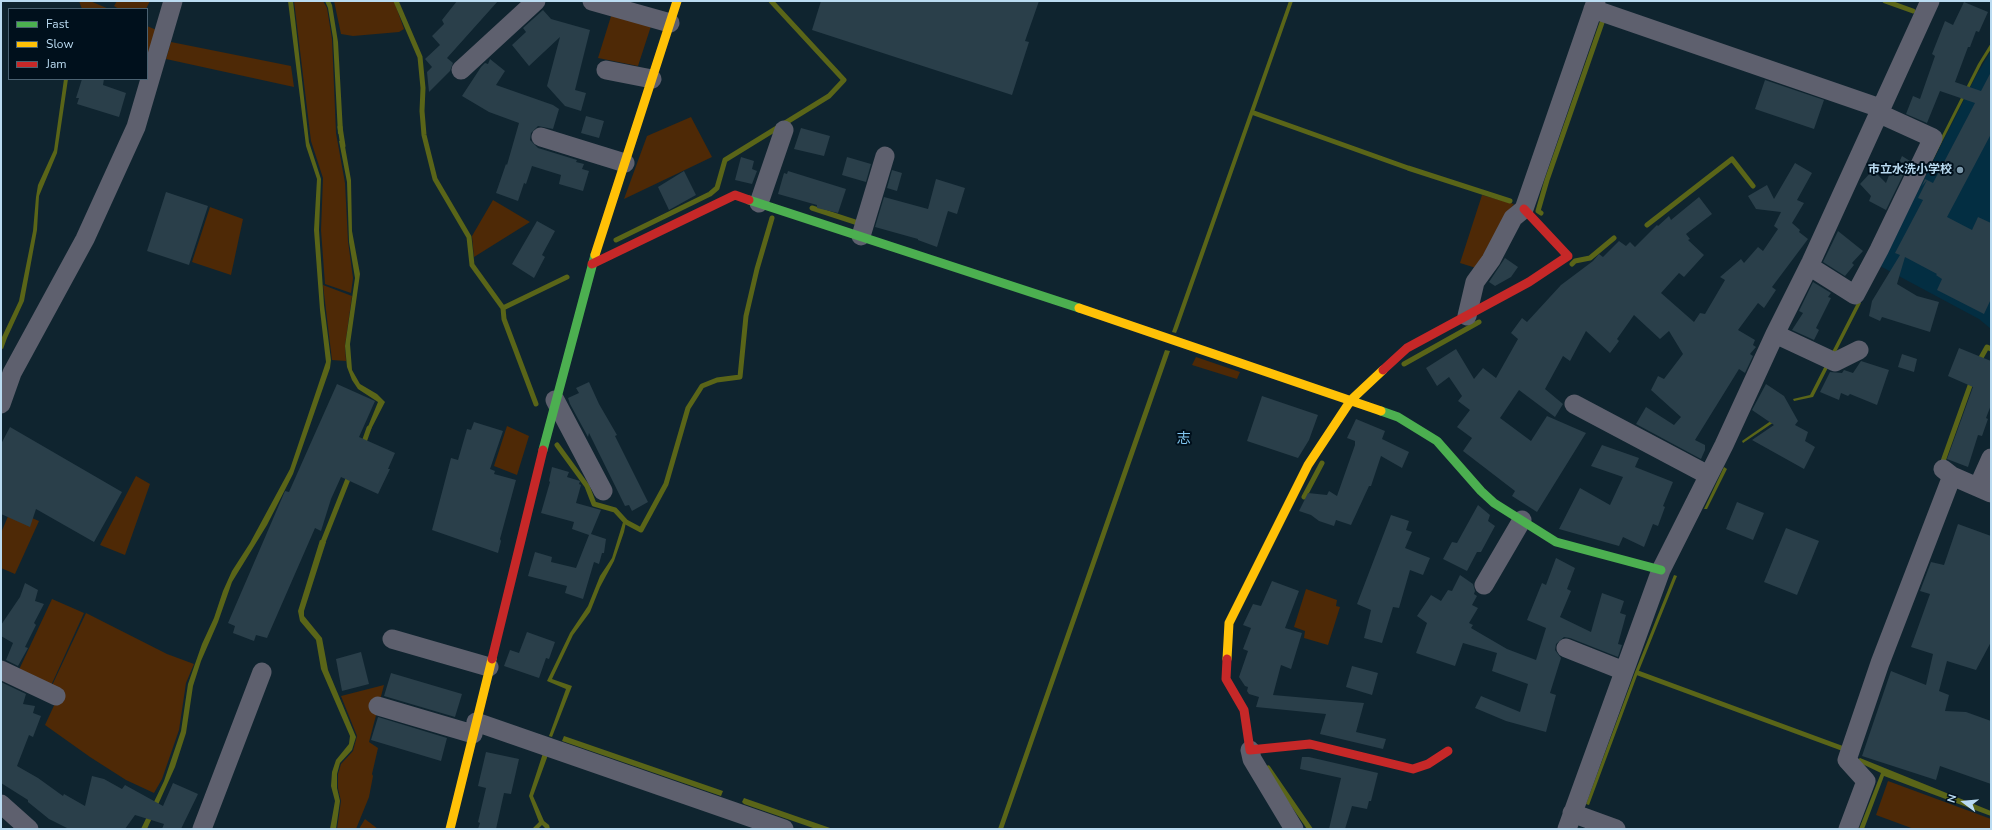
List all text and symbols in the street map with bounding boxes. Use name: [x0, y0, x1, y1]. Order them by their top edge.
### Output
legend: [8, 8, 148, 80]
text: Fast: [46, 16, 69, 32]
text: Slow: [46, 36, 74, 52]
text: Jam: [46, 56, 67, 72]
place label: 市立水洗小学校: [1868, 163, 1952, 177]
marker: 市立水洗小学校: [1955, 165, 1965, 175]
district label: 志: [1177, 432, 1191, 448]
north arrow: [1944, 782, 1984, 822]
text: N: [1944, 793, 1960, 805]

